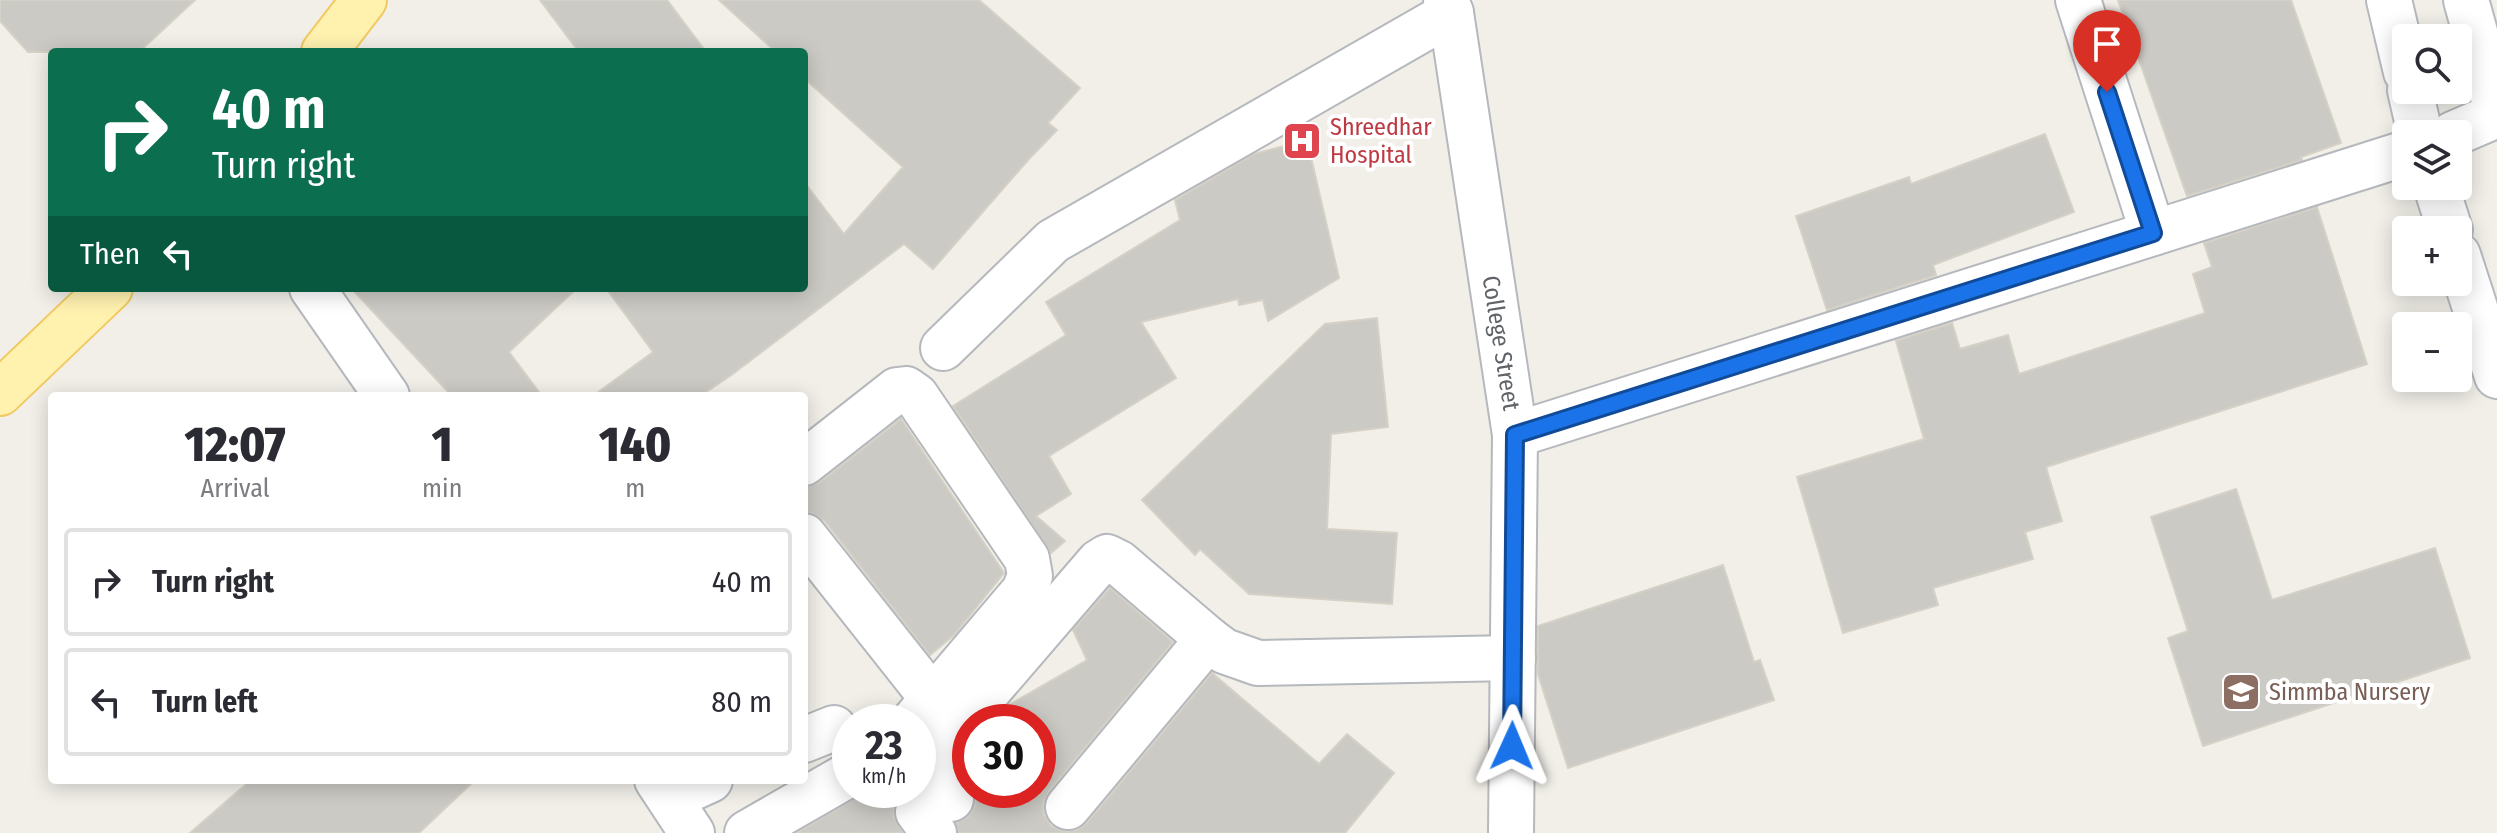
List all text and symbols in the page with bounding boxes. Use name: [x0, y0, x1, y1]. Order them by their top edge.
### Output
pin: [2073, 10, 2141, 92]
icon: arrive: [2085, 22, 2129, 66]
map controls: [2392, 24, 2472, 392]
button: search: [2392, 24, 2472, 104]
text: 40 m: [212, 76, 326, 143]
icon: right: [80, 80, 184, 184]
place label: Shreedhar Hospital: [1330, 113, 1432, 169]
hospital icon: Shreedhar Hospital: [1281, 120, 1323, 162]
button: layers: [2392, 120, 2472, 200]
text: Turn right: [212, 144, 355, 188]
button: +: [2392, 216, 2472, 296]
icon: left: [156, 232, 200, 276]
text: Then: [80, 236, 140, 272]
street label: College Street: [1477, 274, 1526, 413]
button: −: [2392, 312, 2472, 392]
text: 12:07: [185, 416, 286, 474]
text: 1: [432, 416, 453, 474]
text: 140: [599, 416, 671, 474]
text: Arrival: [201, 473, 270, 504]
text: min: [422, 473, 462, 504]
text: m: [625, 473, 645, 504]
icon: right: [84, 560, 128, 604]
text: Turn right: [152, 564, 274, 600]
text: 40 m: [712, 564, 772, 600]
school or university icon: Simmba Nursery: [2220, 671, 2262, 713]
place label: Simmba Nursery: [2269, 678, 2430, 706]
icon: left: [84, 680, 128, 724]
text: Turn left: [152, 684, 258, 720]
text: 80 m: [711, 684, 772, 720]
speed limit sign: 30: [952, 704, 1056, 808]
position arrow: [1470, 704, 1554, 788]
text: 23: [865, 722, 903, 770]
text: km/h: [862, 764, 906, 788]

